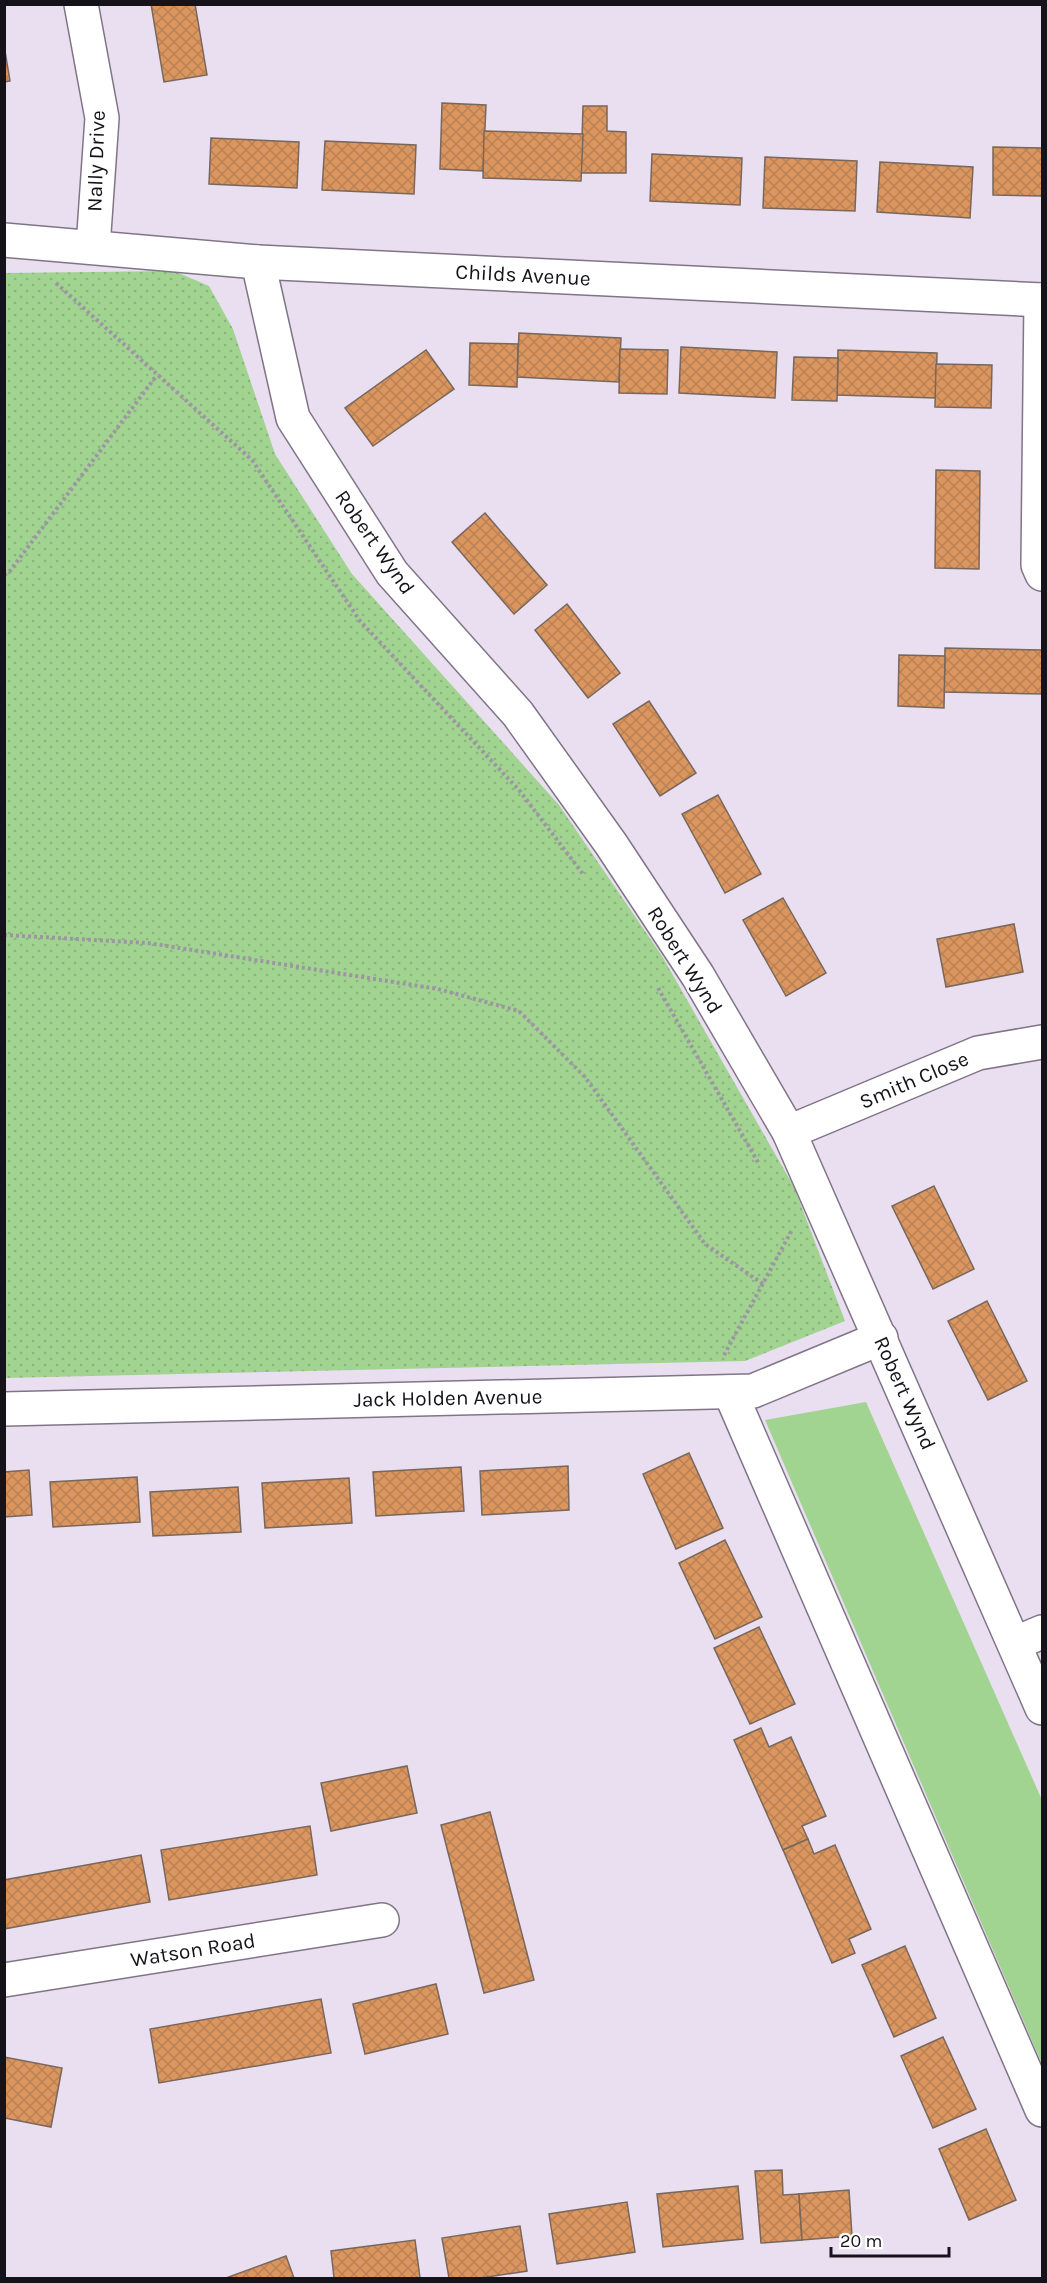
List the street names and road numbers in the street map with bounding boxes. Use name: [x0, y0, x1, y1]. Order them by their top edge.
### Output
street label: Nally Drive: [82, 110, 110, 212]
street label: Childs Avenue: [455, 259, 591, 291]
street label: Robert Wynd: [330, 485, 420, 599]
street label: Robert Wynd: [643, 902, 727, 1018]
street label: Smith Close: [856, 1046, 972, 1114]
street label: Robert Wynd: [869, 1333, 941, 1453]
street label: Jack Holden Avenue: [353, 1384, 543, 1412]
street label: Watson Road: [129, 1928, 257, 1972]

